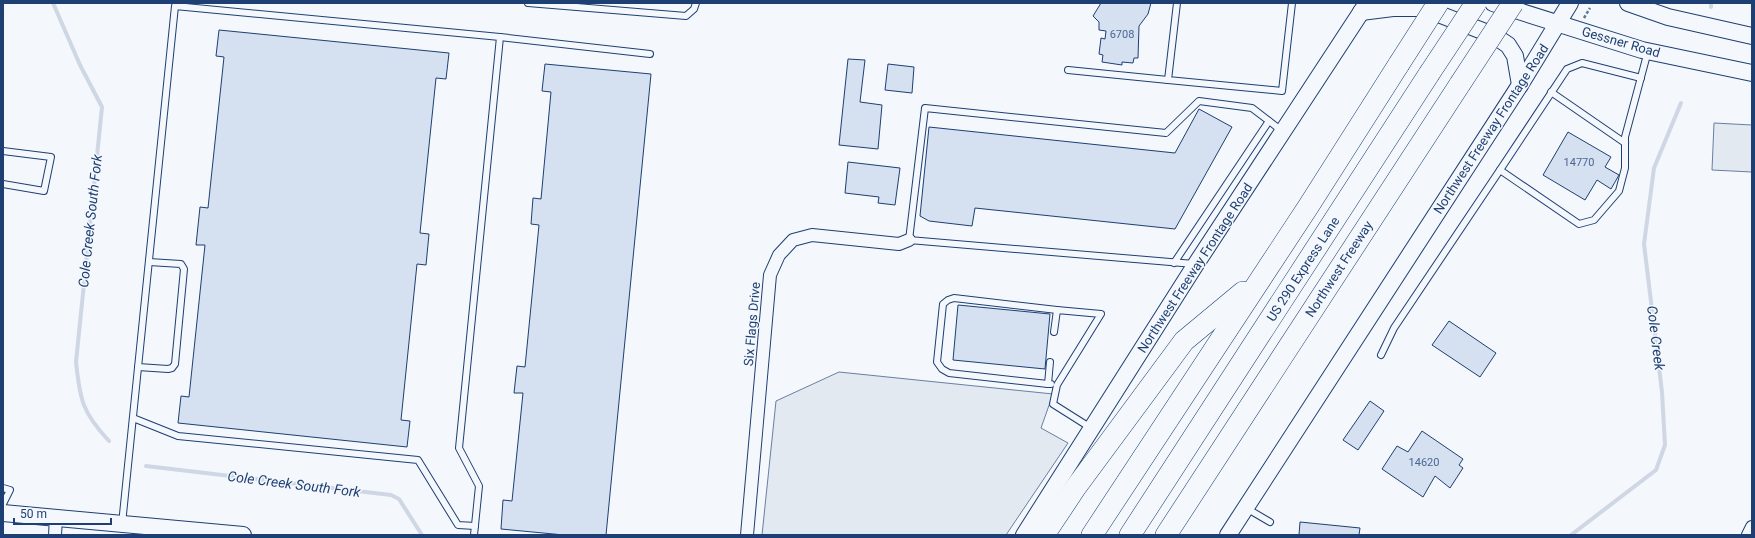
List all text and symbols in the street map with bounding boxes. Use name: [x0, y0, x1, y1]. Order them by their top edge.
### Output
street label: Gessner Road: [1580, 24, 1662, 60]
house number: 6708: [1110, 28, 1134, 41]
street label: Northwest Freeway Frontage Road: [1430, 41, 1552, 217]
water label: Cole Creek South Fork: [75, 153, 105, 288]
house number: 14770: [1564, 156, 1594, 169]
street label: Northwest Freeway Frontage Road: [1134, 180, 1256, 356]
street label: US 290 Express Lane: [1264, 214, 1342, 324]
street label: Northwest Freeway: [1302, 218, 1376, 320]
street label: Six Flags Drive: [741, 281, 763, 367]
water label: Cole Creek: [1644, 305, 1668, 372]
house number: 14620: [1409, 456, 1439, 469]
water label: Cole Creek South Fork: [227, 468, 362, 500]
scale bar: [14, 500, 111, 526]
text: 50 m: [20, 507, 47, 521]

